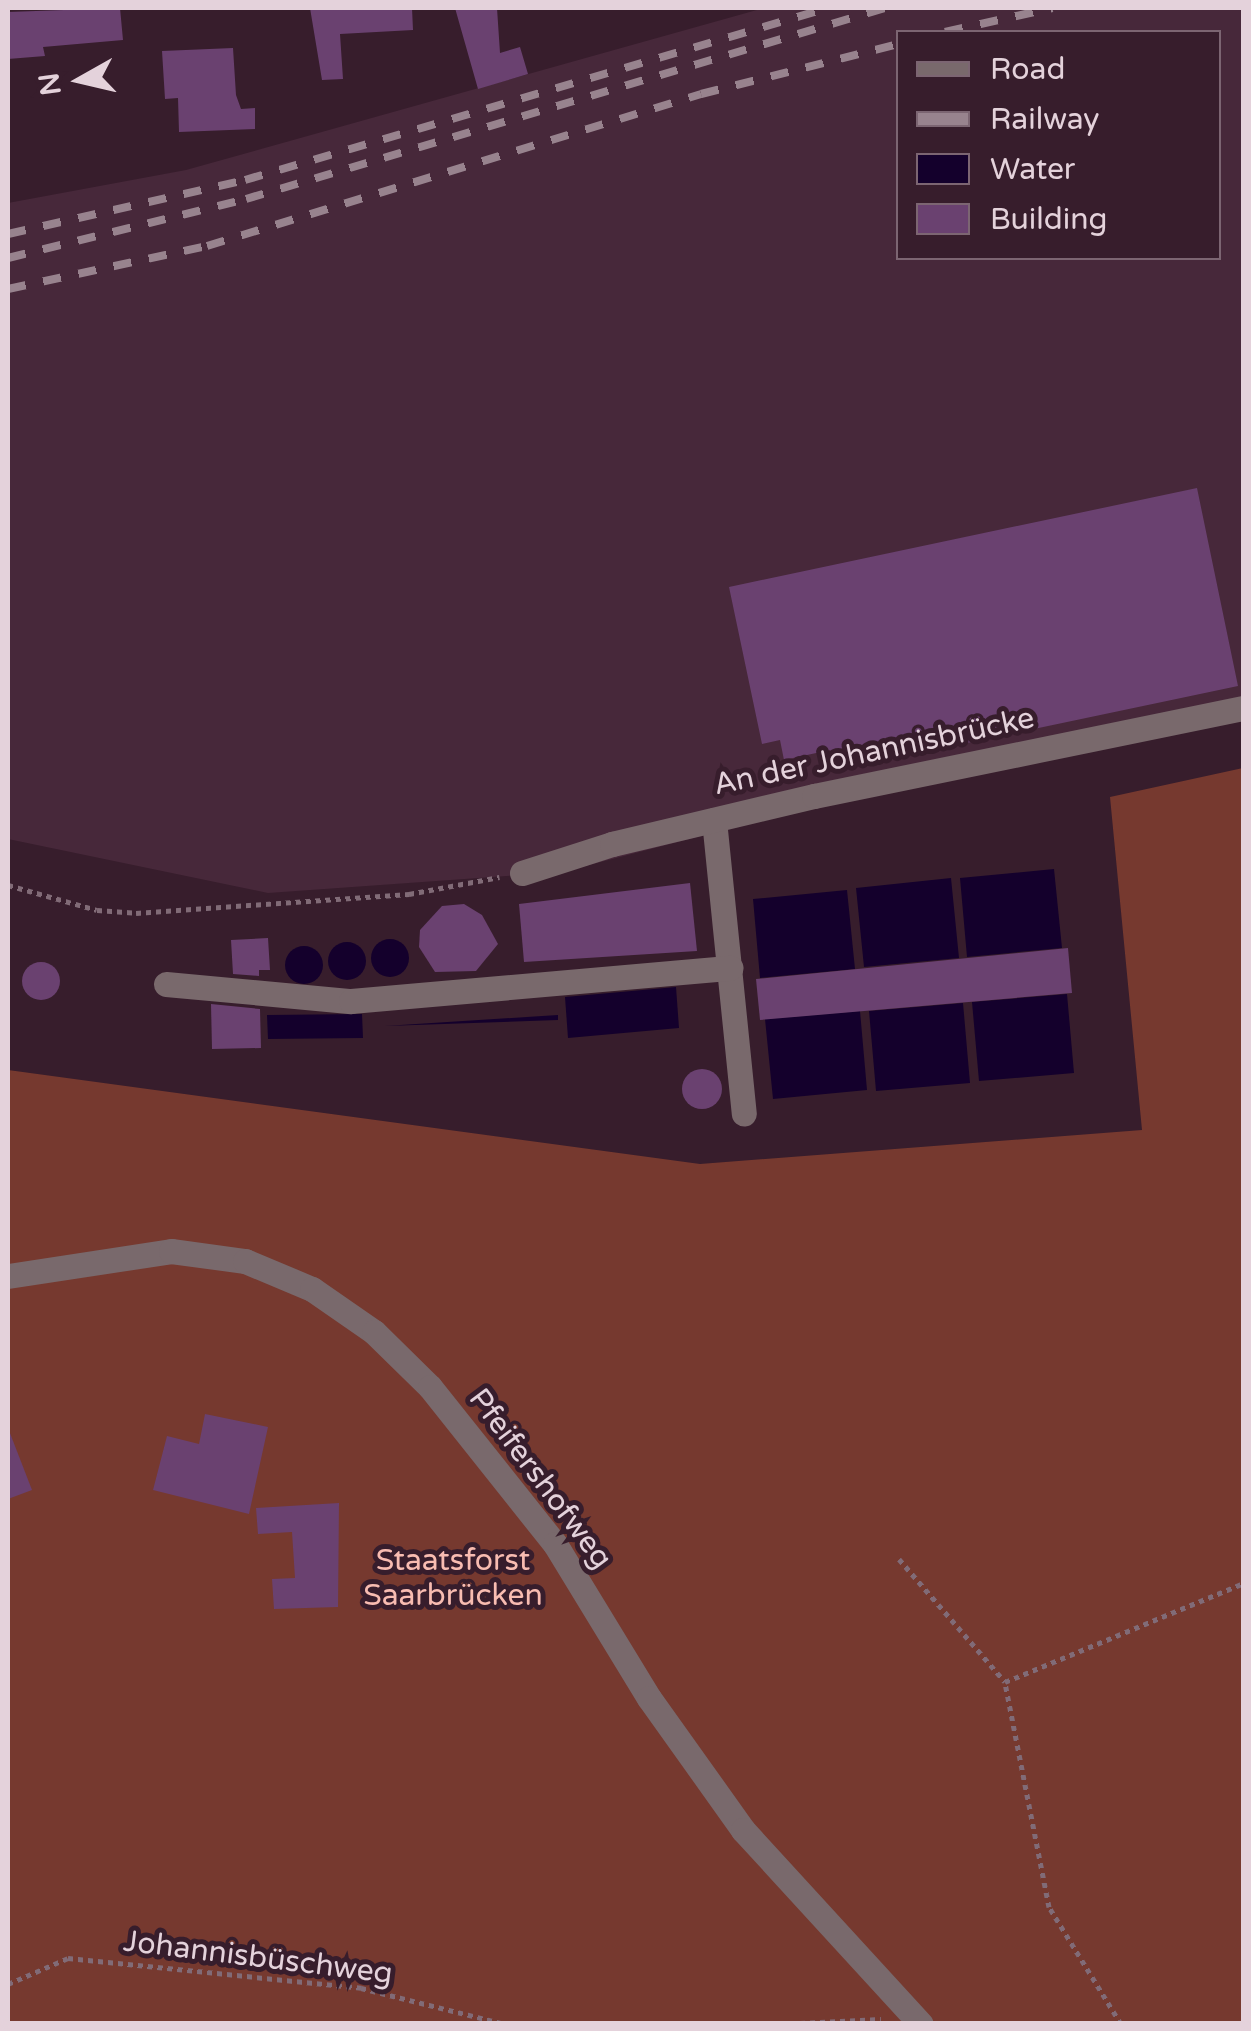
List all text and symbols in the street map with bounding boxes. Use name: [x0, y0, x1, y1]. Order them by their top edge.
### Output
north arrow: [30, 30, 130, 130]
legend: [896, 30, 1221, 260]
text: Road: [990, 51, 1065, 88]
text: N: [32, 71, 69, 98]
text: Railway: [990, 101, 1099, 138]
text: Water: [990, 151, 1075, 188]
text: Building: [990, 201, 1107, 238]
street label: An der Johannisbrücke: [710, 700, 1038, 804]
street label: Pfeifershofweg: [461, 1382, 619, 1576]
park label: Staatsforst Saarbrücken: [363, 1543, 543, 1614]
street label: Johannisbüschweg: [121, 1924, 395, 1992]

